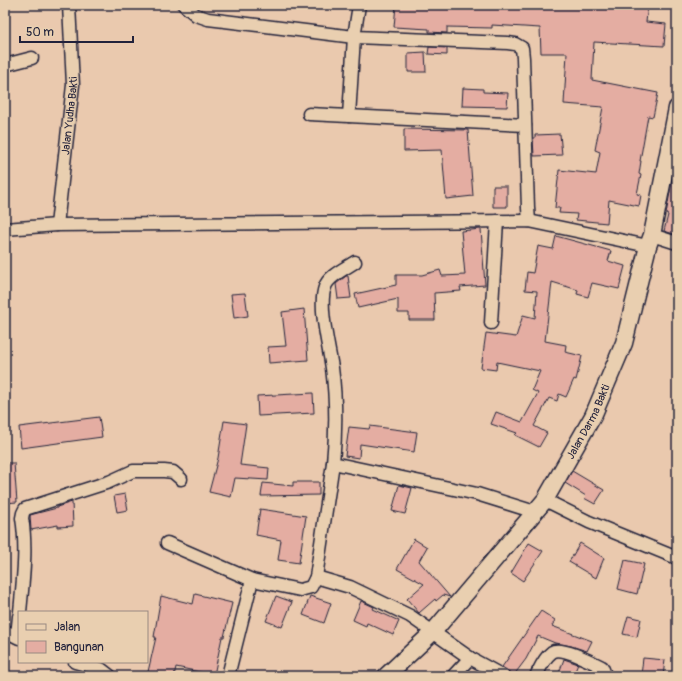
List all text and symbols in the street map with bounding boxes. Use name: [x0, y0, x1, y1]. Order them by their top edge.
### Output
scale bar: [20, 18, 133, 44]
text: 50 m: [26, 25, 54, 40]
street label: Jalan Yudha Bakti: [59, 76, 80, 156]
street label: Jalan Darma Bakti: [564, 383, 613, 461]
legend: [18, 611, 148, 663]
text: Jalan: [54, 620, 80, 635]
text: Bangunan: [54, 640, 104, 655]

